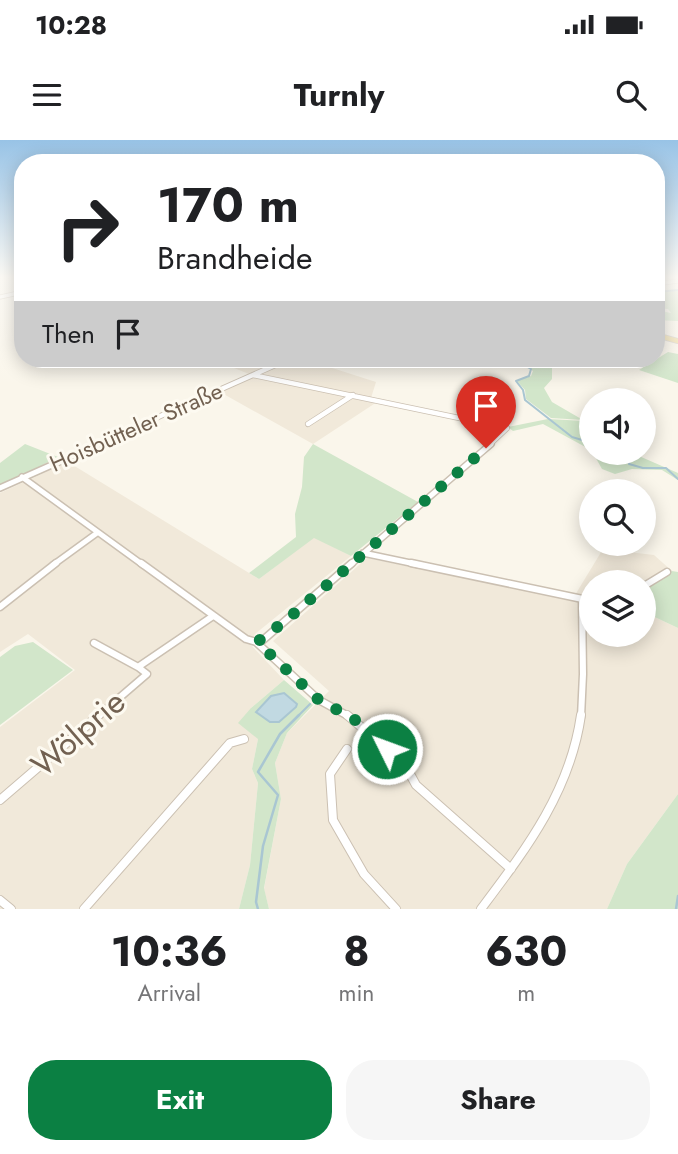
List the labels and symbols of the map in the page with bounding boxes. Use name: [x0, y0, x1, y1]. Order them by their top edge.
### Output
street label: Hoisbütteler Straße: [44, 374, 228, 480]
pin: [456, 376, 516, 448]
street label: Wölprie: [21, 679, 135, 787]
position arrow: [350, 712, 424, 786]

